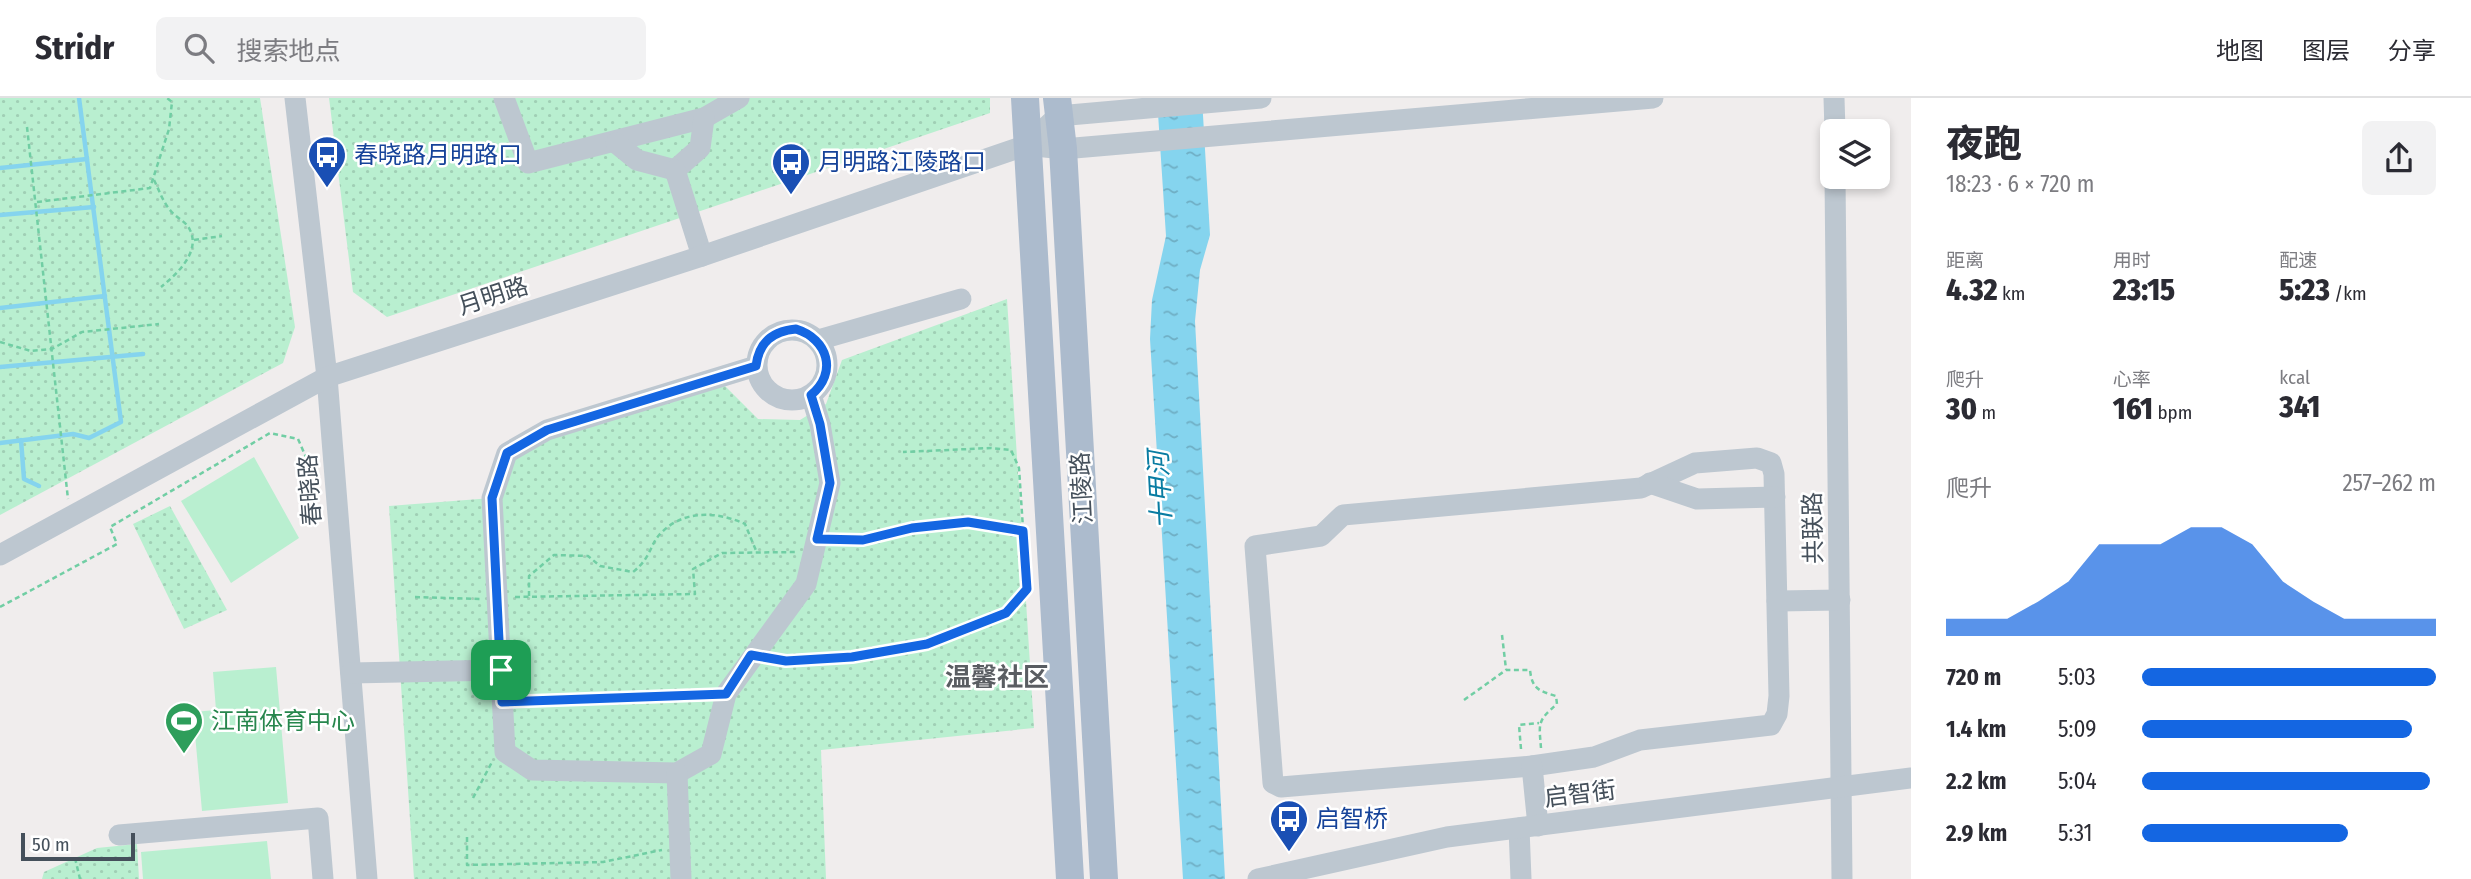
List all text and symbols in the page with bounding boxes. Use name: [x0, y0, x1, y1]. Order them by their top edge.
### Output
search box: [156, 17, 646, 80]
text: Stridr: [35, 28, 114, 68]
icon: search: [180, 29, 218, 67]
text: 搜索地点: [236, 36, 340, 67]
text: 地图: [2216, 37, 2264, 65]
text: 图层: [2302, 37, 2350, 65]
text: 分享: [2388, 37, 2436, 65]
map controls: [1820, 119, 1890, 189]
button: layers: [1820, 119, 1890, 189]
text: 夜跑: [1946, 121, 2022, 167]
button: share: [2362, 121, 2436, 195]
bus stop icon: 春晓路月明路口: [306, 134, 348, 189]
place label: 春晓路月明路口: [354, 141, 522, 169]
bus stop icon: 月明路江陵路口: [770, 141, 812, 196]
place label: 月明路江陵路口: [818, 148, 986, 176]
text: 18:23 · 6 × 720 m: [1946, 170, 2094, 198]
text: 距离: [1946, 249, 1984, 272]
text: 用时: [2113, 249, 2151, 272]
text: 配速: [2279, 249, 2317, 272]
street label: 月明路: [454, 272, 532, 320]
text: 4.32: [1946, 272, 1997, 308]
text: 23:15: [2113, 272, 2175, 308]
text: 5:23: [2279, 272, 2330, 308]
text: km: [1997, 282, 2025, 305]
text: /km: [2330, 282, 2367, 305]
text: kcal: [2279, 366, 2310, 389]
text: 爬升: [1946, 368, 1984, 391]
text: 心率: [2113, 368, 2151, 391]
text: 341: [2279, 389, 2320, 425]
text: 30: [1946, 391, 1977, 427]
text: 161: [2113, 391, 2153, 427]
text: m: [1977, 401, 1996, 424]
text: bpm: [2153, 401, 2192, 424]
water label: 十甲河: [1143, 445, 1178, 530]
street label: 江陵路: [1066, 451, 1098, 525]
street label: 春晓路: [294, 453, 326, 527]
text: 257–262 m: [2342, 469, 2436, 497]
text: 爬升: [1946, 474, 1992, 502]
street label: 共联路: [1798, 492, 1828, 564]
pin: [471, 640, 531, 700]
icon: arrive: [482, 651, 520, 689]
district label: 温馨社区: [945, 662, 1049, 693]
text: 720 m: [1946, 663, 2001, 691]
text: 5:03: [2058, 663, 2096, 691]
sports icon: 江南体育中心: [163, 700, 205, 755]
place label: 江南体育中心: [211, 707, 355, 735]
text: 1.4 km: [1946, 715, 2006, 743]
text: 5:09: [2058, 715, 2096, 743]
text: 2.2 km: [1946, 767, 2007, 795]
text: 5:04: [2058, 767, 2097, 795]
street label: 启智街: [1543, 776, 1617, 812]
bus stop icon: 启智桥: [1268, 798, 1310, 853]
place label: 启智桥: [1316, 805, 1388, 833]
text: 2.9 km: [1946, 819, 2007, 847]
text: 5:31: [2058, 819, 2092, 847]
scale bar: [21, 830, 135, 862]
text: 50 m: [32, 833, 70, 856]

